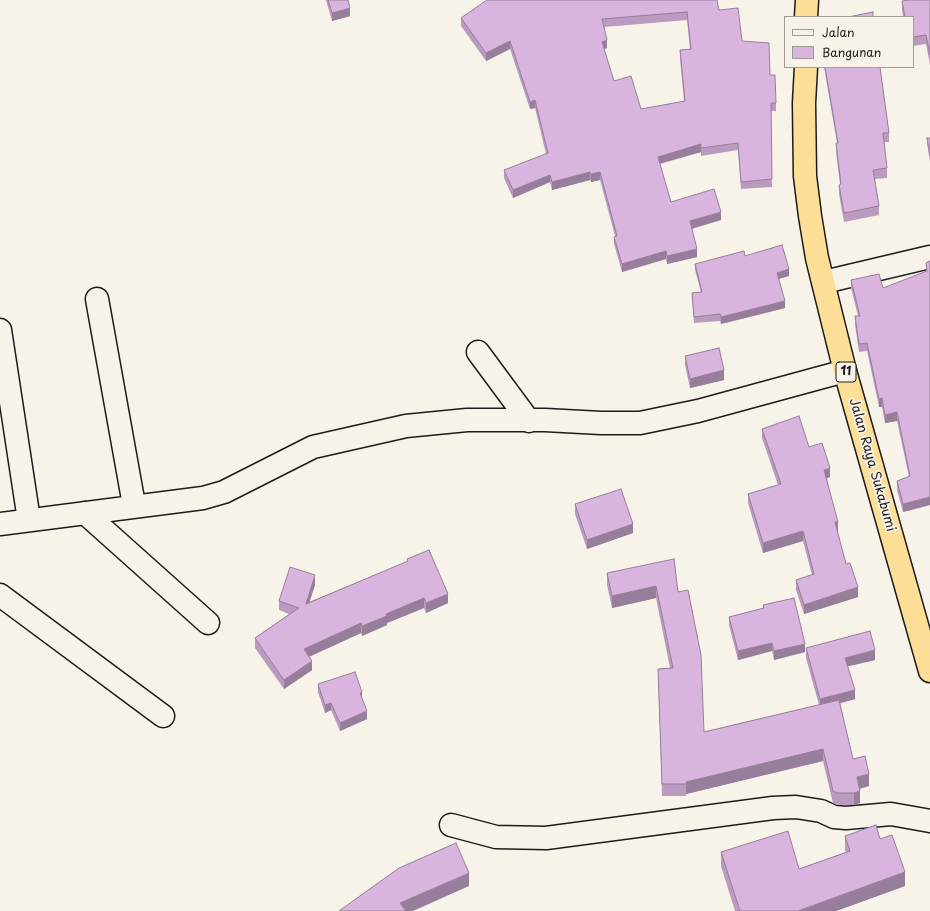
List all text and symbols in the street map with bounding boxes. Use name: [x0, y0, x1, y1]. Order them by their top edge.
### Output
legend: [784, 16, 914, 68]
text: Jalan: [822, 23, 855, 41]
text: Bangunan: [822, 43, 881, 61]
road number: 11: [836, 362, 856, 382]
street label: Jalan Raya Sukabumi: [846, 397, 898, 533]

